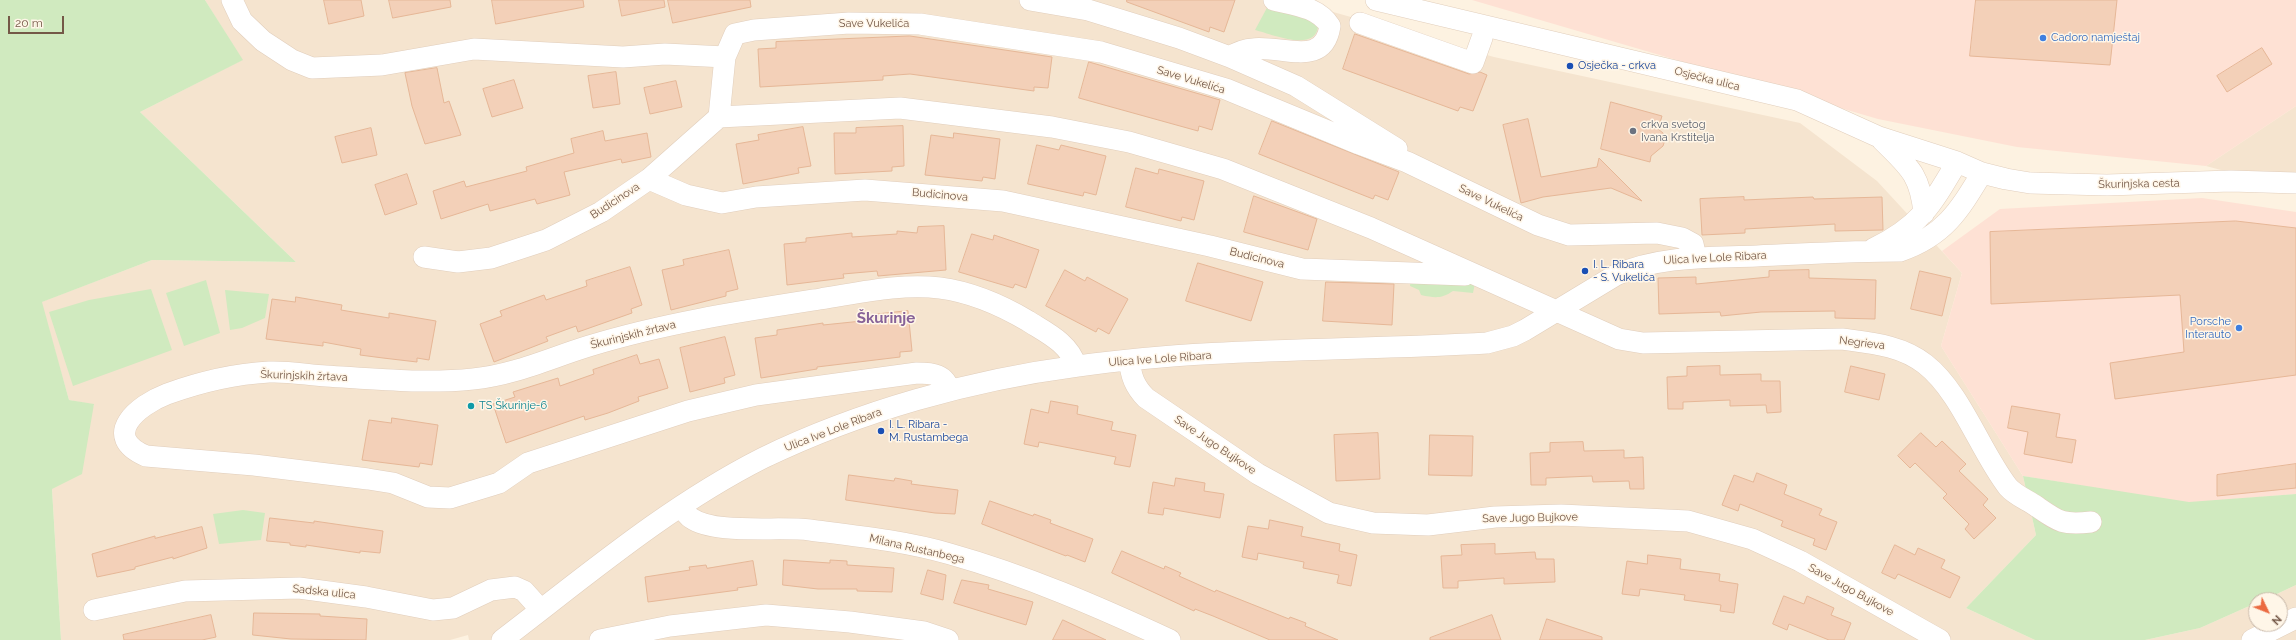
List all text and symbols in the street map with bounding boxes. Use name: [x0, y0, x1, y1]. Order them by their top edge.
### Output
scale bar: [10, 8, 66, 34]
text: 20 m: [15, 16, 43, 30]
street label: Save Vukelića: [839, 17, 909, 31]
place label: Cadoro namještaj: [2051, 31, 2140, 45]
marker: Cadoro namještaj: [2038, 33, 2048, 43]
place label: Osječka - crkva: [1578, 59, 1656, 73]
marker: Osječka - crkva: [1565, 61, 1575, 71]
street label: Save Vukelića: [1155, 63, 1227, 97]
street label: Osječka ulica: [1673, 64, 1741, 94]
place label: crkva svetog Ivana Krstitelja: [1641, 118, 1714, 144]
marker: crkva svetog Ivana Krstitelja: [1628, 126, 1638, 136]
street label: Škurinjska cesta: [2098, 177, 2180, 191]
street label: Budicinova: [588, 180, 642, 222]
street label: Save Vukelića: [1456, 182, 1526, 224]
street label: Budicinova: [912, 186, 968, 204]
street label: Budicinova: [1228, 245, 1286, 271]
street label: Ulica Ive Lole Ribara: [1663, 249, 1767, 267]
place label: I. L. Ribara - S. Vukelića: [1593, 258, 1655, 284]
marker: I. L. Ribara - S. Vukelića: [1580, 266, 1590, 276]
district label: Škurinje: [857, 309, 915, 327]
place label: Porsche Interauto: [2185, 315, 2231, 341]
street label: Škurinjskih žrtava: [589, 318, 677, 352]
marker: Porsche Interauto: [2234, 323, 2244, 333]
street label: Negrieva: [1838, 334, 1886, 352]
street label: Ulica Ive Lole Ribara: [1108, 349, 1212, 369]
street label: Škurinjskih žrtava: [260, 368, 348, 384]
place label: TS Škurinje-6: [479, 399, 547, 413]
marker: TS Škurinje-6: [466, 401, 476, 411]
street label: Ulica Ive Lole Ribara: [782, 405, 884, 455]
street label: Save Jugo Bujkove: [1172, 413, 1258, 477]
place label: I. L. Ribara - M. Rustambega: [889, 418, 968, 444]
marker: I. L. Ribara - M. Rustambega: [876, 426, 886, 436]
street label: Save Jugo Bujkove: [1482, 511, 1578, 525]
street label: Milana Rustanbega: [868, 532, 966, 566]
street label: Save Jugo Bujkove: [1806, 561, 1896, 619]
street label: Sadska ulica: [292, 582, 356, 602]
north arrow: [2248, 592, 2288, 632]
text: N: [2269, 612, 2284, 627]

